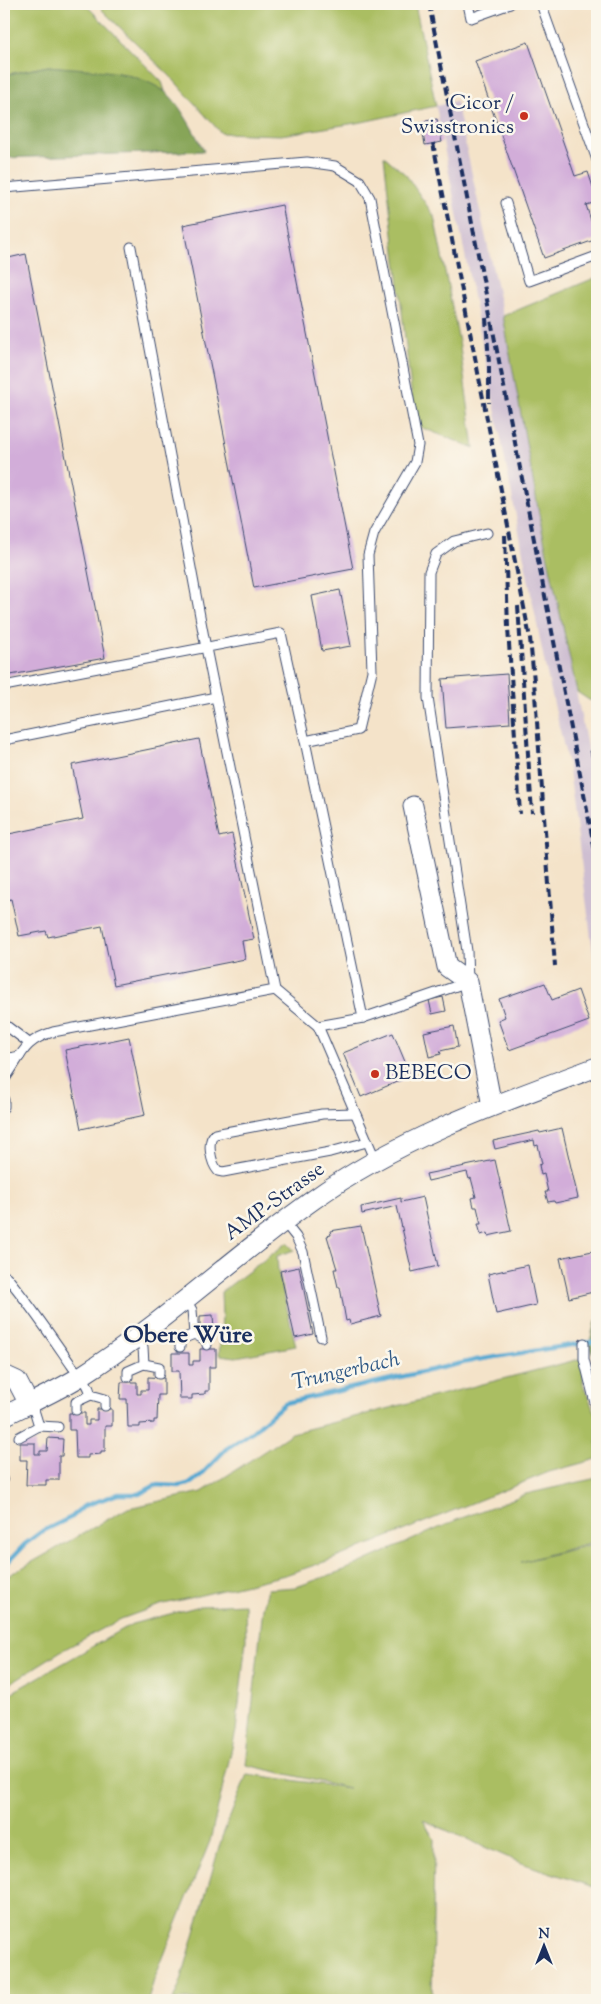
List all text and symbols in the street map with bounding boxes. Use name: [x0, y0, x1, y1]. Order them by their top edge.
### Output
place label: Cicor / Swisstronics: [401, 89, 514, 143]
marker: Cicor / Swisstronics: [518, 110, 530, 122]
place label: BEBECO: [385, 1059, 472, 1089]
marker: BEBECO: [369, 1068, 381, 1080]
street label: AMP-Strasse: [218, 1155, 332, 1249]
district label: Obere Würe: [123, 1319, 253, 1353]
water label: Trungerbach: [289, 1344, 403, 1400]
north arrow: [518, 1922, 568, 1972]
text: N: [538, 1925, 550, 1945]

